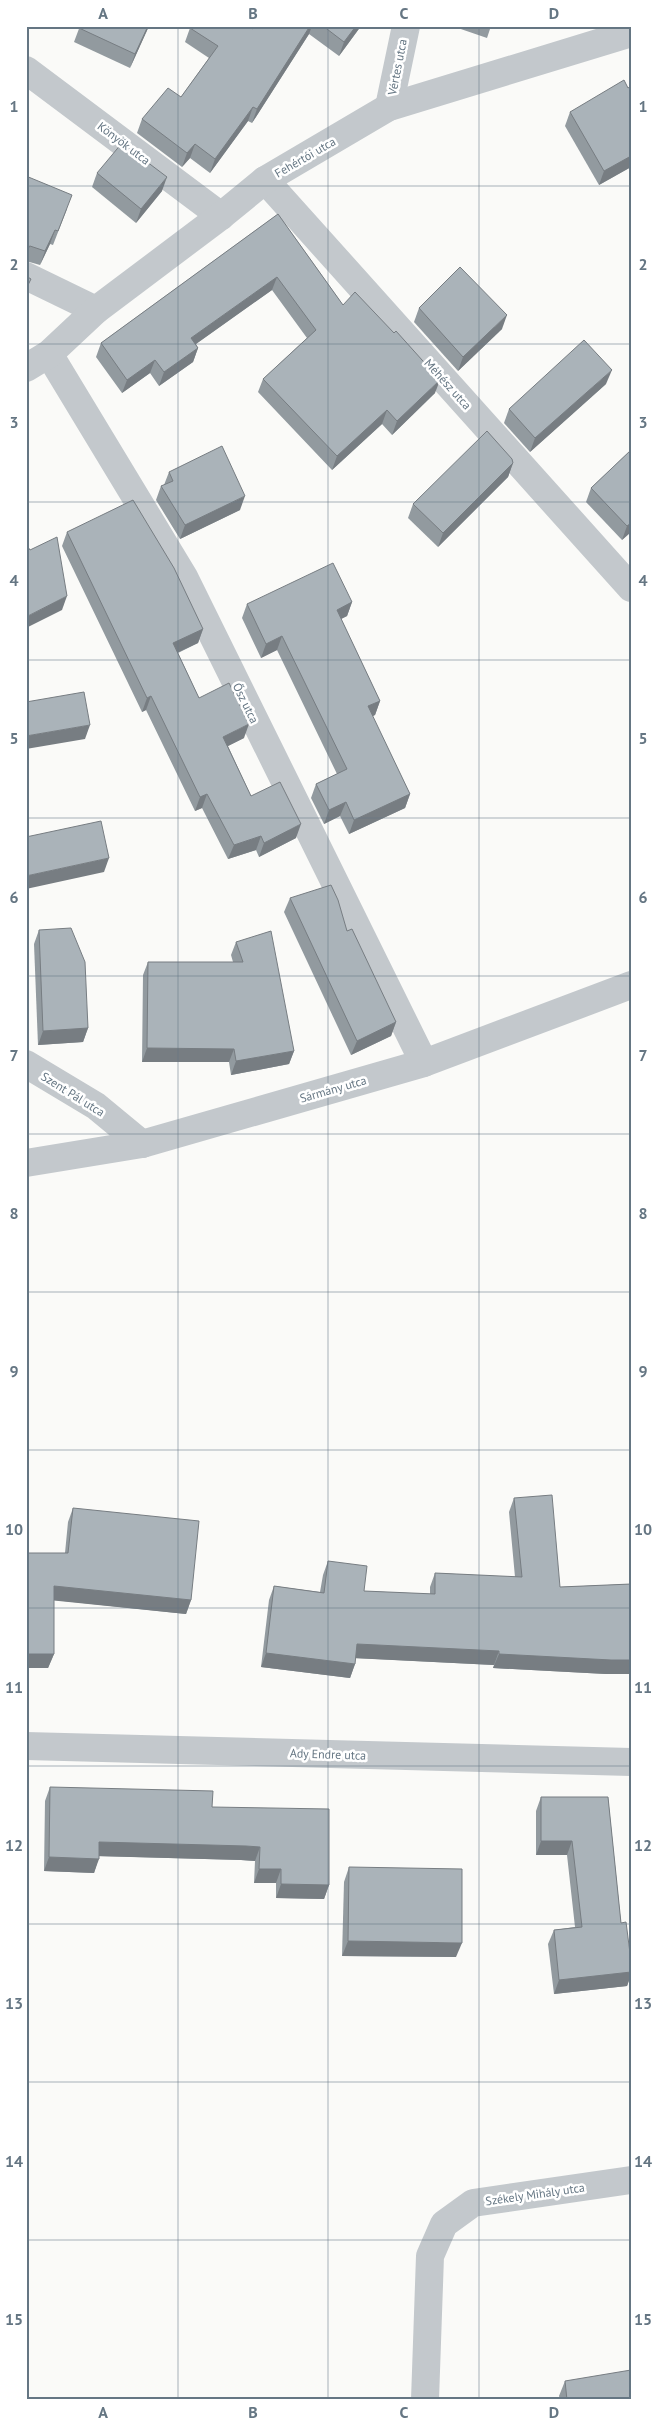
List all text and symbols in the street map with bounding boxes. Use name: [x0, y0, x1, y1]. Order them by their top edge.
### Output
text: A: [98, 3, 108, 23]
text: B: [248, 3, 258, 23]
text: C: [400, 3, 409, 23]
text: D: [549, 3, 559, 23]
street label: Vértes utca: [384, 38, 410, 97]
text: 1: [9, 96, 19, 116]
text: 1: [638, 96, 648, 116]
street label: Könyök utca: [95, 118, 153, 168]
street label: Fehértói utca: [272, 133, 338, 180]
text: 2: [9, 254, 19, 274]
text: 2: [638, 254, 648, 274]
street label: Méhész utca: [421, 355, 475, 413]
text: 3: [9, 412, 19, 432]
text: 3: [638, 412, 648, 432]
text: 4: [9, 570, 19, 590]
text: 4: [638, 570, 648, 590]
street label: Ősz utca: [230, 680, 262, 726]
text: 5: [9, 728, 19, 748]
text: 5: [638, 728, 648, 748]
text: 6: [9, 887, 19, 907]
text: 6: [638, 887, 648, 907]
text: 7: [9, 1045, 19, 1065]
text: 7: [638, 1045, 648, 1065]
street label: Szent Pál utca: [38, 1069, 108, 1120]
street label: Sármány utca: [298, 1072, 368, 1106]
text: 8: [9, 1203, 19, 1223]
text: 8: [638, 1203, 648, 1223]
text: 9: [9, 1361, 19, 1381]
text: 9: [638, 1361, 648, 1381]
text: 10: [5, 1519, 23, 1539]
text: 10: [634, 1519, 652, 1539]
text: 11: [5, 1677, 23, 1697]
text: 11: [634, 1677, 652, 1697]
street label: Ady Endre utca: [290, 1745, 367, 1763]
text: 12: [5, 1835, 23, 1855]
text: 12: [634, 1835, 652, 1855]
text: 13: [5, 1993, 23, 2013]
text: 13: [634, 1993, 652, 2013]
text: 14: [5, 2151, 23, 2171]
text: 14: [634, 2151, 652, 2171]
street label: Székely Mihály utca: [484, 2180, 586, 2208]
text: 15: [5, 2309, 23, 2329]
text: 15: [634, 2309, 652, 2329]
text: A: [98, 2402, 108, 2422]
text: B: [248, 2402, 258, 2422]
text: C: [400, 2402, 409, 2422]
text: D: [549, 2402, 559, 2422]

